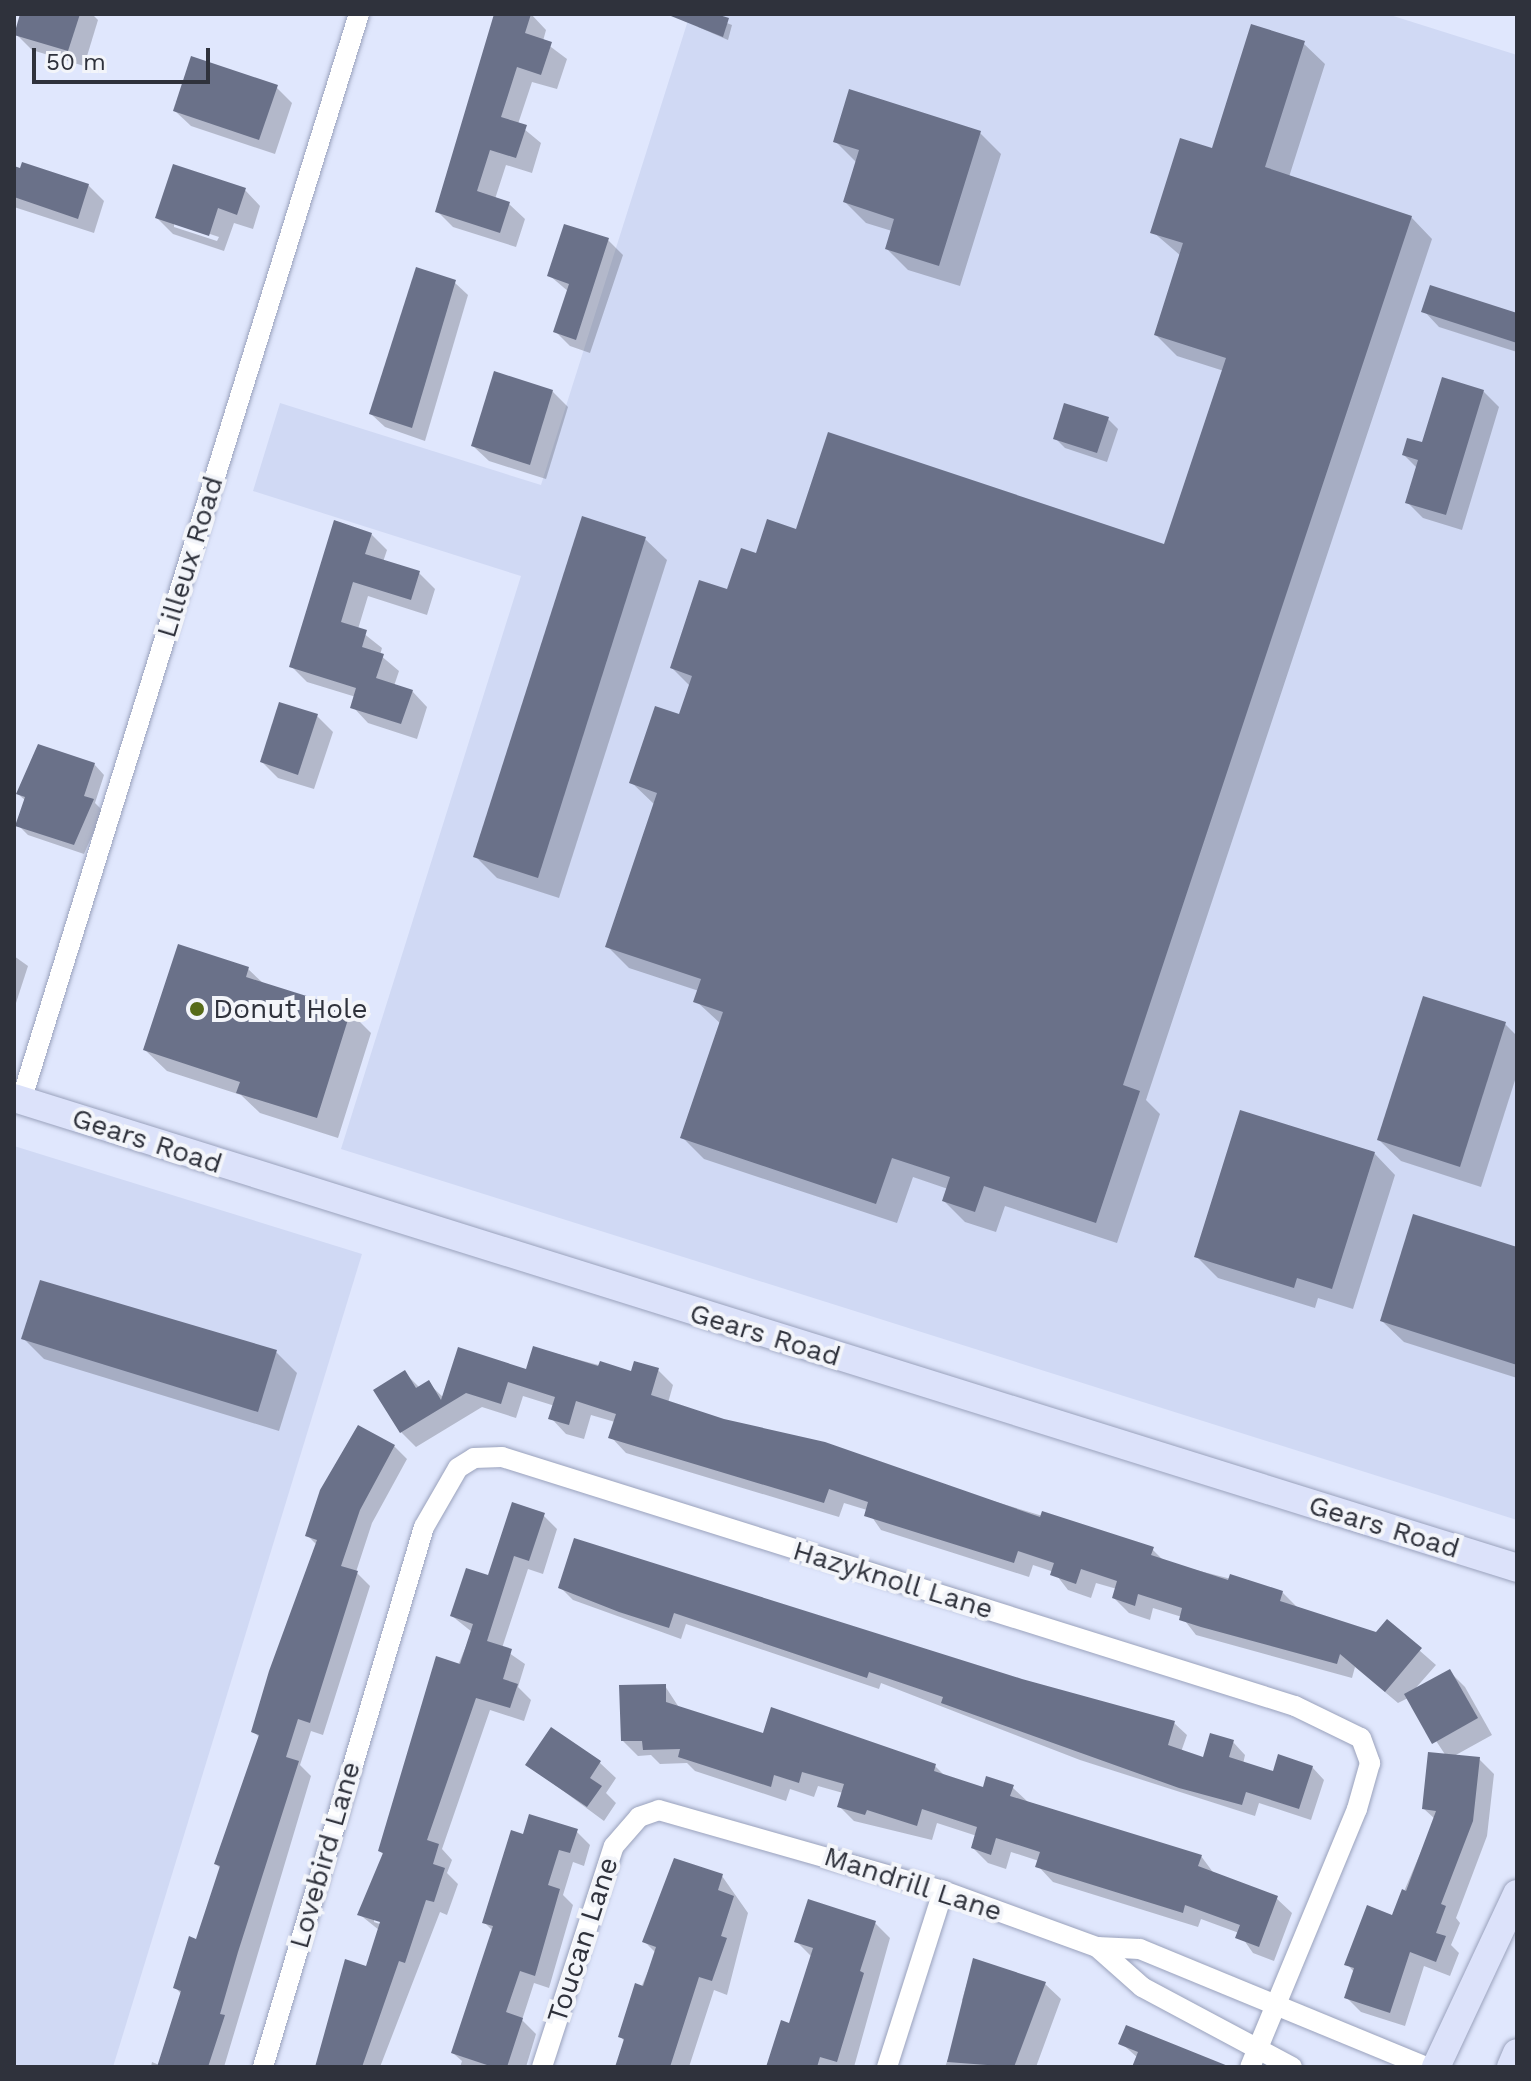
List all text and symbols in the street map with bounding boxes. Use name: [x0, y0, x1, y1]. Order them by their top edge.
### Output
scale bar: [36, 32, 214, 82]
text: 50 m: [46, 48, 106, 76]
street label: Lilleux Road: [149, 472, 231, 642]
place label: Donut Hole: [213, 992, 368, 1026]
marker: Donut Hole: [188, 1000, 206, 1018]
street label: Gears Road: [68, 1101, 226, 1181]
street label: Gears Road: [686, 1296, 844, 1374]
street label: Gears Road: [1305, 1488, 1463, 1566]
street label: Hazyknoll Lane: [788, 1533, 998, 1627]
street label: Lovebird Lane: [282, 1758, 368, 1952]
street label: Mandrill Lane: [819, 1839, 1007, 1929]
street label: Toucan Lane: [540, 1853, 626, 2027]

